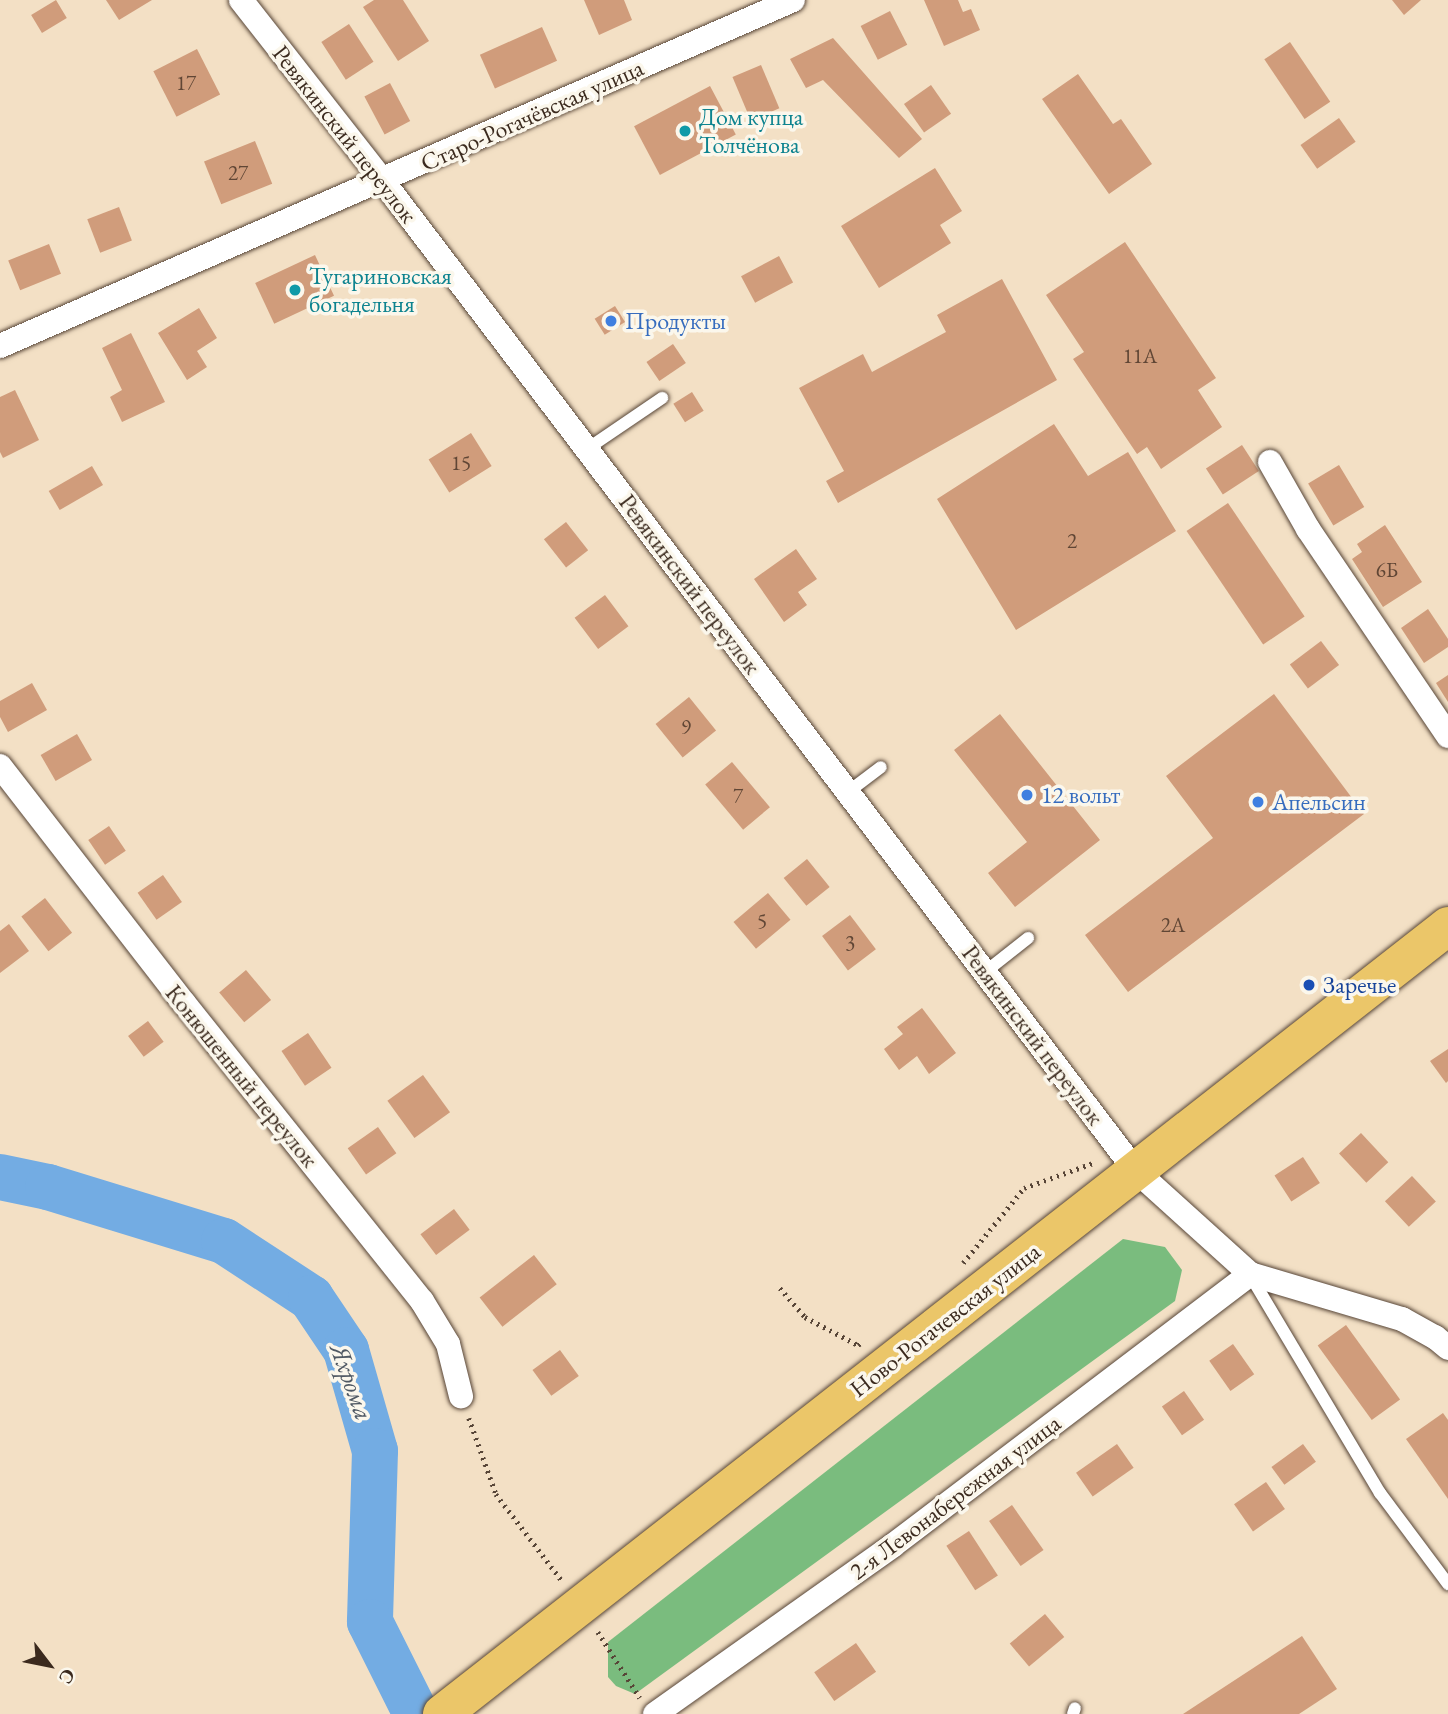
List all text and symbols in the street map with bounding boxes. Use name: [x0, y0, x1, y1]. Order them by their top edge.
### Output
street label: Ревякинский переулок: [267, 39, 423, 229]
street label: Старо-Рогачёвская улица: [416, 53, 648, 177]
house number: 17: [176, 70, 196, 96]
place label: Дом купца Толчёнова: [699, 103, 803, 159]
marker: Дом купца Толчёнова: [677, 123, 693, 139]
house number: 27: [228, 160, 248, 186]
place label: Тугариновская богадельня: [309, 262, 452, 318]
marker: Тугариновская богадельня: [287, 282, 303, 298]
place label: Продукты: [625, 307, 726, 335]
marker: Продукты: [603, 313, 619, 329]
house number: 11А: [1123, 343, 1157, 369]
house number: 15: [451, 450, 471, 476]
street label: Ревякинский переулок: [613, 488, 767, 680]
house number: 2: [1067, 528, 1077, 554]
house number: 6Б: [1376, 557, 1398, 583]
house number: 9: [681, 714, 691, 740]
place label: 12 вольт: [1041, 781, 1120, 809]
house number: 7: [733, 783, 743, 809]
marker: 12 вольт: [1019, 787, 1035, 803]
place label: Апельсин: [1272, 788, 1366, 816]
marker: Апельсин: [1250, 794, 1266, 810]
house number: 5: [757, 908, 767, 934]
house number: 2А: [1161, 912, 1185, 938]
house number: 3: [845, 930, 855, 956]
street label: Ревякинский переулок: [956, 939, 1110, 1131]
place label: Заречье: [1323, 971, 1396, 999]
marker: Заречье: [1301, 977, 1317, 993]
street label: Конюшенный переулок: [159, 979, 325, 1173]
street label: Ново-Рогачевская улица: [844, 1237, 1046, 1403]
water label: Яхрома: [323, 1340, 379, 1424]
street label: 2-я Левонабережная улица: [844, 1408, 1066, 1586]
north arrow: [14, 1630, 84, 1700]
text: С: [53, 1664, 81, 1689]

